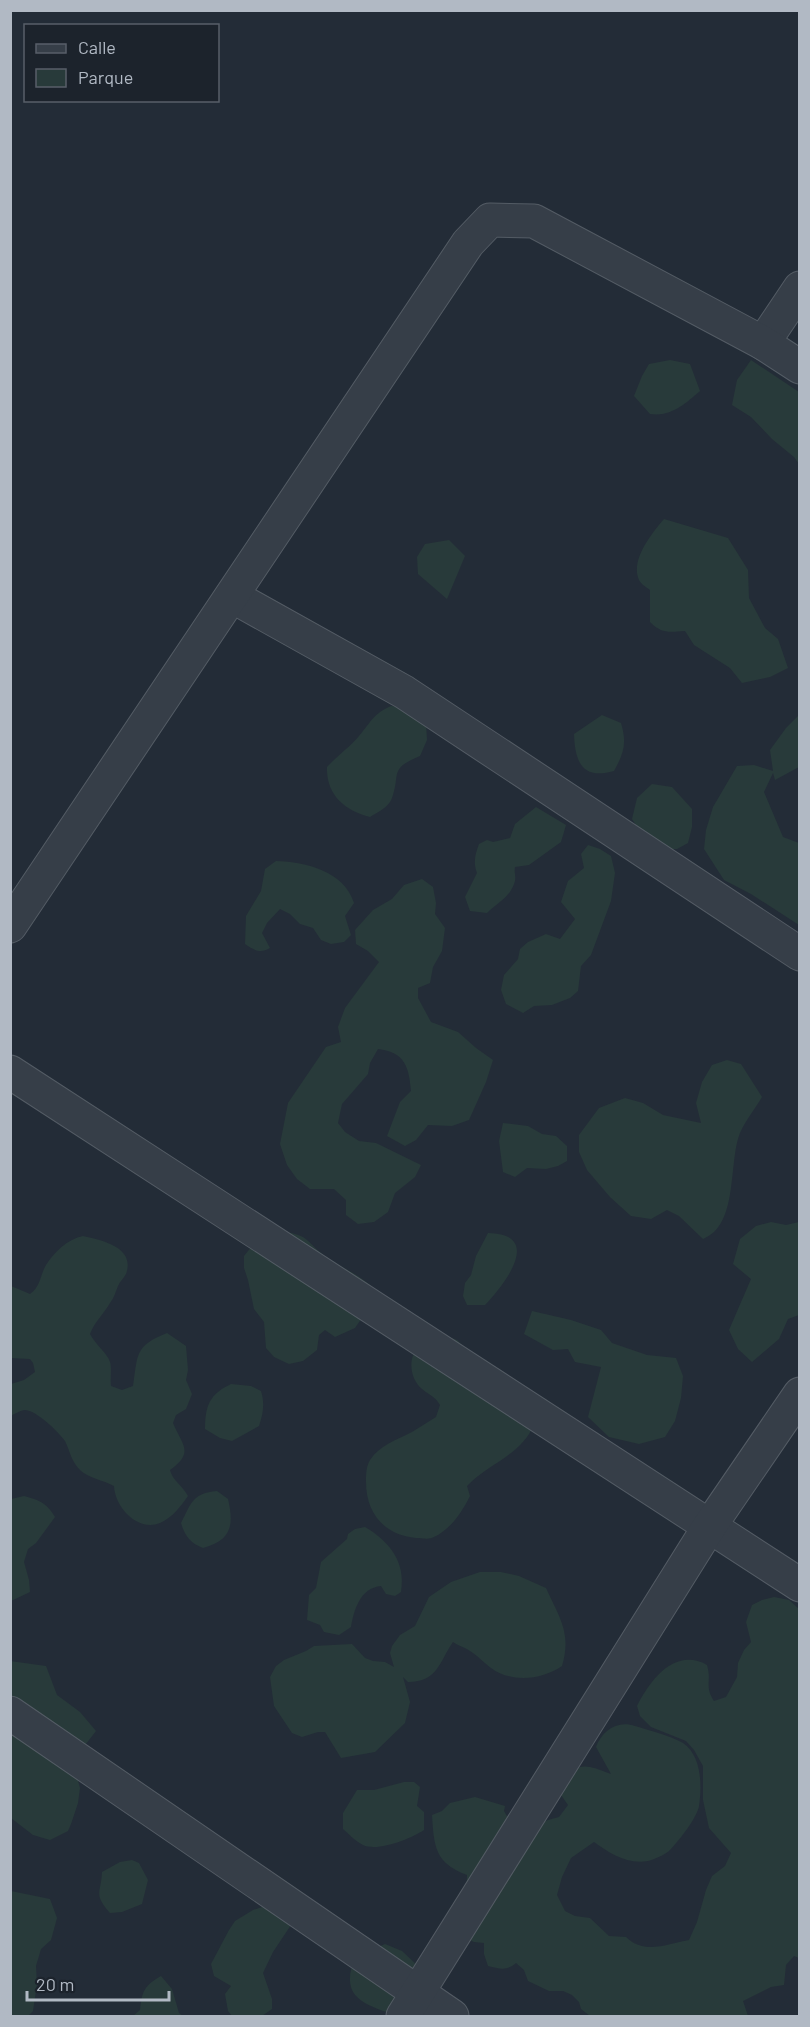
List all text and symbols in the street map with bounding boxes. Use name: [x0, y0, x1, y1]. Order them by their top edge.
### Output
legend: [24, 24, 219, 102]
text: Calle: [78, 36, 116, 58]
text: Parque: [78, 66, 133, 88]
scale bar: [27, 1964, 170, 2002]
text: 20 m: [36, 1973, 74, 1995]

